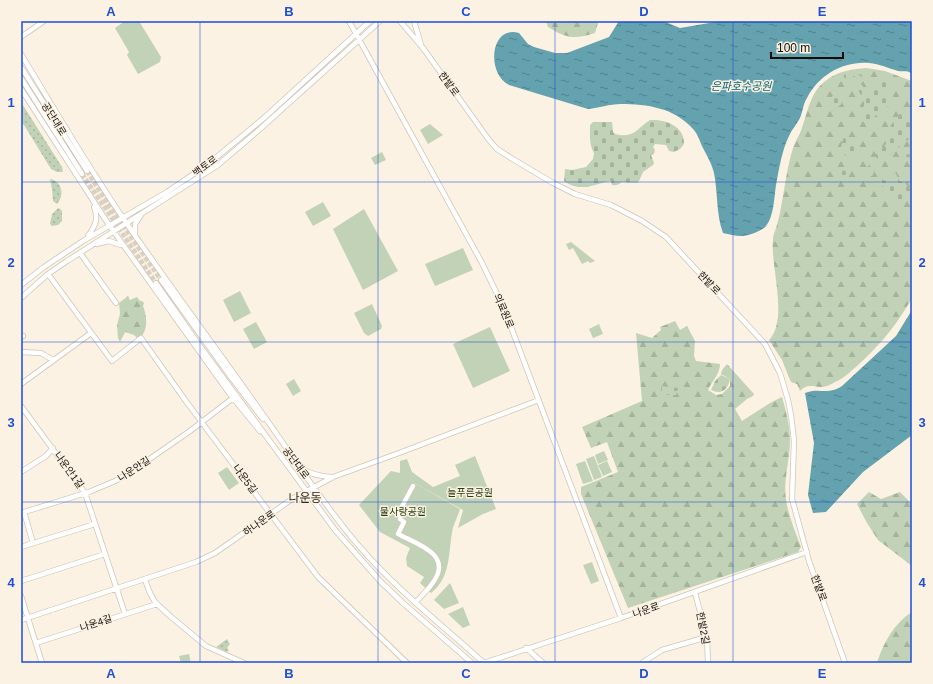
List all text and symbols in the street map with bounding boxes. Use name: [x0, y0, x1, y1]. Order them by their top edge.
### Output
text: A: [106, 4, 116, 19]
text: B: [284, 4, 294, 19]
text: C: [461, 4, 471, 19]
text: D: [639, 4, 649, 19]
text: E: [818, 4, 827, 19]
scale bar: [771, 34, 843, 60]
text: 100 m: [777, 41, 810, 55]
street label: 한밭로: [436, 70, 462, 98]
water label: 은파호수공원: [711, 80, 772, 92]
text: 1: [7, 95, 15, 110]
text: 1: [918, 95, 926, 110]
street label: 공단대로: [40, 100, 68, 138]
street label: 백토로: [191, 153, 219, 179]
text: 2: [7, 255, 15, 270]
text: 2: [918, 255, 926, 270]
street label: 한밭로: [695, 269, 723, 297]
street label: 의료원로: [492, 292, 516, 330]
text: 3: [7, 415, 15, 430]
text: 3: [918, 415, 926, 430]
street label: 공단대로: [281, 445, 311, 481]
street label: 나운안1길: [52, 450, 86, 490]
street label: 나운안길: [116, 454, 152, 484]
street label: 나운5길: [231, 462, 259, 496]
park label: 늘푸른공원: [447, 487, 493, 498]
district label: 나운동: [288, 491, 322, 505]
park label: 물사랑공원: [380, 506, 426, 517]
street label: 하나운로: [241, 508, 277, 538]
street label: 한밭로: [809, 573, 829, 603]
text: 4: [7, 575, 15, 590]
text: 4: [918, 575, 926, 590]
street label: 나운로: [631, 600, 661, 620]
street label: 한밭2길: [694, 611, 712, 645]
street label: 나운4길: [79, 613, 113, 633]
text: A: [106, 666, 116, 681]
text: B: [284, 666, 294, 681]
text: C: [461, 666, 471, 681]
text: D: [639, 666, 649, 681]
text: E: [818, 666, 827, 681]

